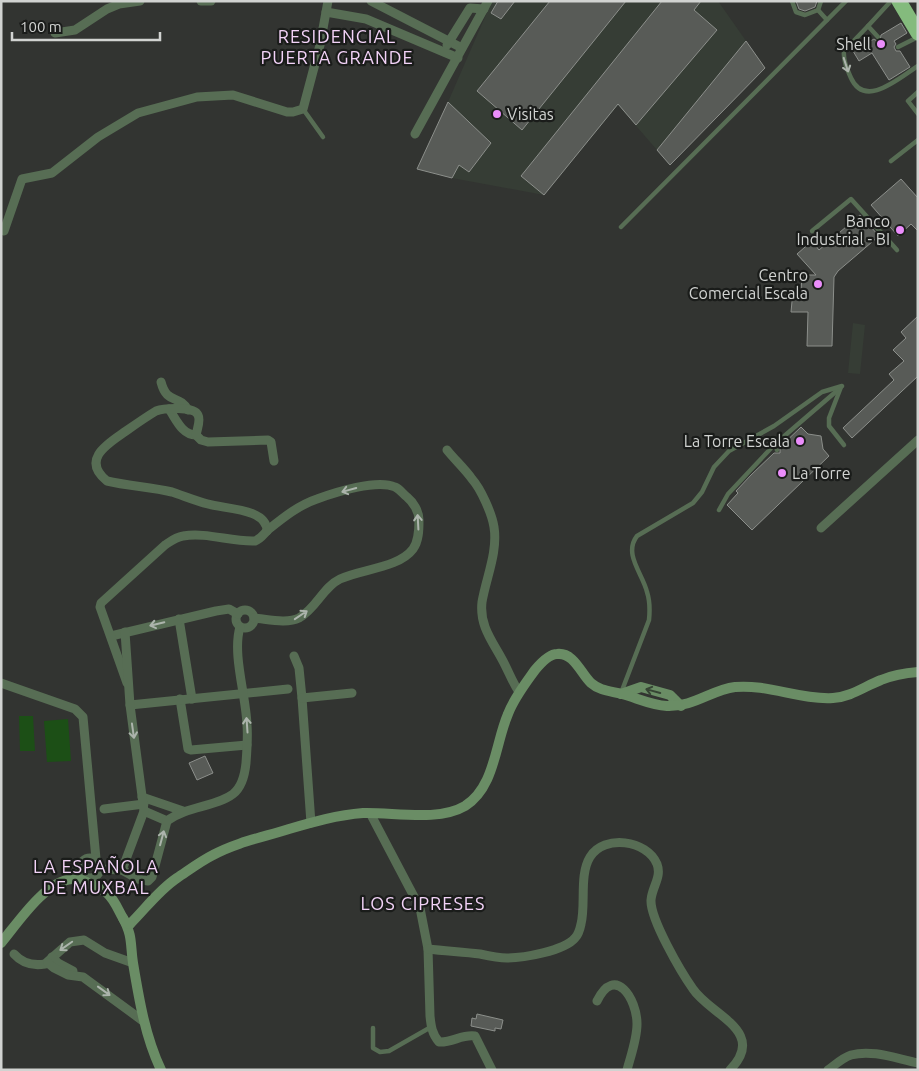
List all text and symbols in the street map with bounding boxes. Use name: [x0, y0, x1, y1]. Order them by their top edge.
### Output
scale bar: [12, 10, 160, 42]
text: 100 m: [20, 18, 62, 35]
district label: RESIDENCIAL PUERTA GRANDE: [260, 26, 414, 67]
place label: Shell: [836, 35, 871, 53]
marker: Shell: [875, 38, 887, 50]
one-way arrow: [842, 56, 851, 72]
place label: Visitas: [507, 105, 554, 123]
marker: Visitas: [491, 108, 503, 120]
place label: Banco Industrial - BI: [796, 212, 890, 248]
marker: Banco Industrial - BI: [894, 224, 906, 236]
place label: Centro Comercial Escala: [689, 266, 808, 302]
marker: Centro Comercial Escala: [812, 278, 824, 290]
place label: La Torre Escala: [684, 432, 790, 450]
marker: La Torre Escala: [794, 435, 806, 447]
place label: La Torre: [792, 464, 850, 482]
marker: La Torre: [776, 467, 788, 479]
one-way arrow: [342, 486, 358, 495]
one-way arrow: [413, 514, 422, 530]
one-way arrow: [294, 610, 308, 620]
one-way arrow: [150, 620, 166, 629]
one-way arrow: [645, 685, 661, 695]
one-way arrow: [242, 717, 251, 733]
one-way arrow: [128, 723, 138, 739]
one-way arrow: [158, 830, 168, 846]
district label: LA ESPAÑOLA DE MUXBAL: [33, 855, 159, 897]
district label: LOS CIPRESES: [361, 893, 485, 913]
one-way arrow: [60, 941, 74, 951]
one-way arrow: [97, 986, 111, 996]

